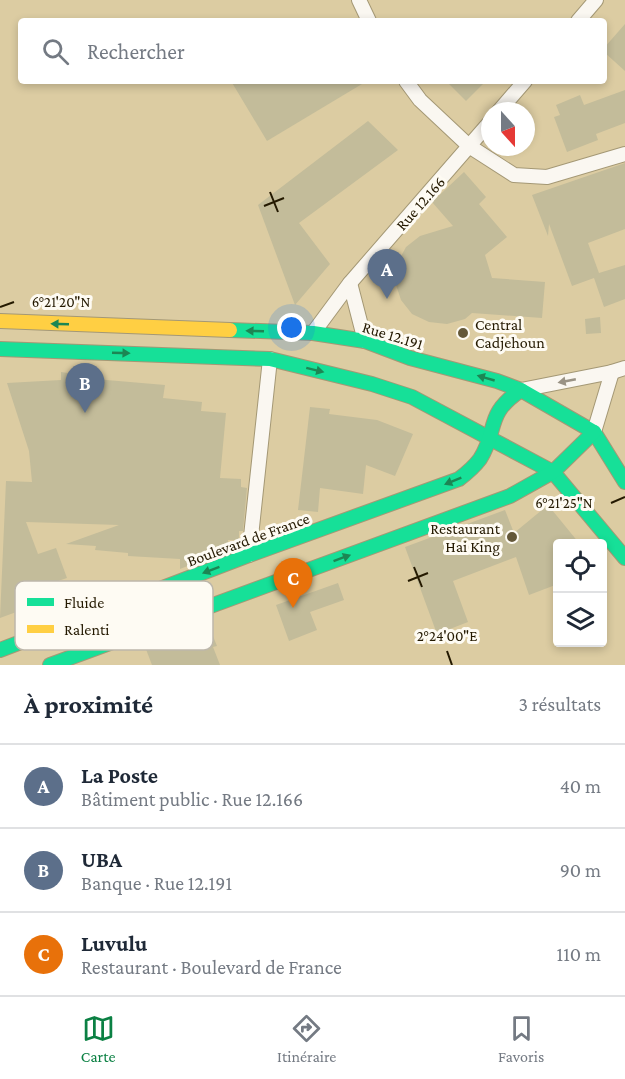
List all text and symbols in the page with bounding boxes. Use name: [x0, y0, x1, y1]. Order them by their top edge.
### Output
search box: [18, 18, 607, 84]
icon: search: [39, 35, 72, 68]
text: Rechercher: [87, 39, 185, 64]
north arrow: [481, 102, 535, 156]
street label: Rue 12.166: [393, 173, 448, 234]
pin: A: [368, 250, 406, 299]
text: 6°21'20"N: [32, 294, 90, 310]
your location: [277, 313, 306, 342]
place label: Central Cadjehoun: [475, 316, 545, 352]
street label: Rue 12.191: [360, 318, 425, 353]
one-way arrow: [51, 319, 70, 328]
marker: Central Cadjehoun: [456, 326, 470, 340]
one-way arrow: [245, 327, 264, 336]
one-way arrow: [112, 348, 131, 358]
pin: B: [66, 364, 104, 413]
one-way arrow: [306, 365, 324, 375]
one-way arrow: [476, 373, 494, 382]
one-way arrow: [557, 377, 576, 386]
one-way arrow: [444, 476, 462, 486]
text: 6°21'25"N: [535, 495, 593, 511]
street label: Boulevard de France: [185, 509, 312, 570]
place label: Restaurant Hai King: [430, 520, 501, 556]
marker: Restaurant Hai King: [505, 530, 519, 544]
map controls: [553, 539, 607, 647]
button: locate: [553, 539, 607, 593]
one-way arrow: [333, 552, 351, 562]
pin: C: [274, 558, 312, 608]
one-way arrow: [202, 566, 220, 575]
legend: [15, 581, 213, 650]
button: layers: [553, 593, 607, 647]
text: Fluide: [64, 594, 104, 611]
text: Ralenti: [64, 621, 109, 638]
text: 2°24'00"E: [417, 628, 477, 644]
text: À proximité: [24, 690, 153, 719]
text: 3 résultats: [519, 693, 601, 715]
text: La Poste: [81, 763, 158, 788]
text: A: [38, 775, 49, 797]
text: 40 m: [560, 775, 601, 797]
text: Bâtiment public · Rue 12.166: [81, 788, 303, 810]
text: UBA: [81, 847, 122, 872]
text: B: [38, 859, 49, 881]
text: 90 m: [560, 859, 601, 881]
text: Banque · Rue 12.191: [81, 872, 232, 894]
text: Luvulu: [81, 931, 147, 956]
text: C: [37, 943, 50, 965]
text: 110 m: [557, 943, 601, 965]
text: Restaurant · Boulevard de France: [81, 956, 342, 978]
tab: Carte: [81, 1012, 115, 1065]
tab: Itinéraire: [277, 1012, 336, 1065]
tab: Favoris: [498, 1012, 544, 1065]

